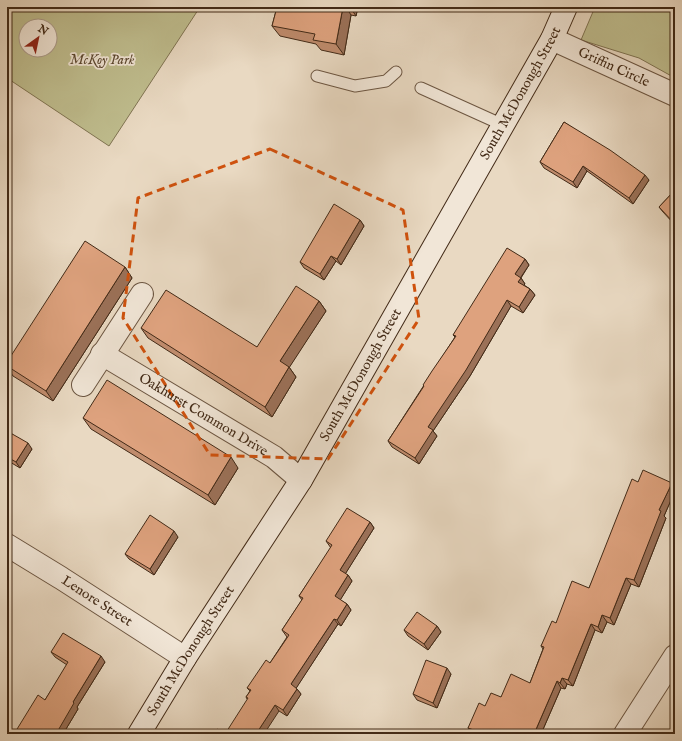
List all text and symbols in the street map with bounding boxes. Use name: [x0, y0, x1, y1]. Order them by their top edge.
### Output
north arrow: [18, 18, 58, 58]
text: N: [34, 21, 51, 39]
street label: South McDonough Street: [476, 24, 565, 163]
street label: Griffin Circle: [575, 43, 653, 91]
park label: McKoy Park: [70, 51, 135, 69]
street label: South McDonough Street: [316, 305, 406, 445]
street label: Oakhurst Common Drive: [135, 369, 272, 461]
street label: Lenore Street: [58, 572, 136, 631]
street label: South McDonough Street: [143, 582, 239, 719]

